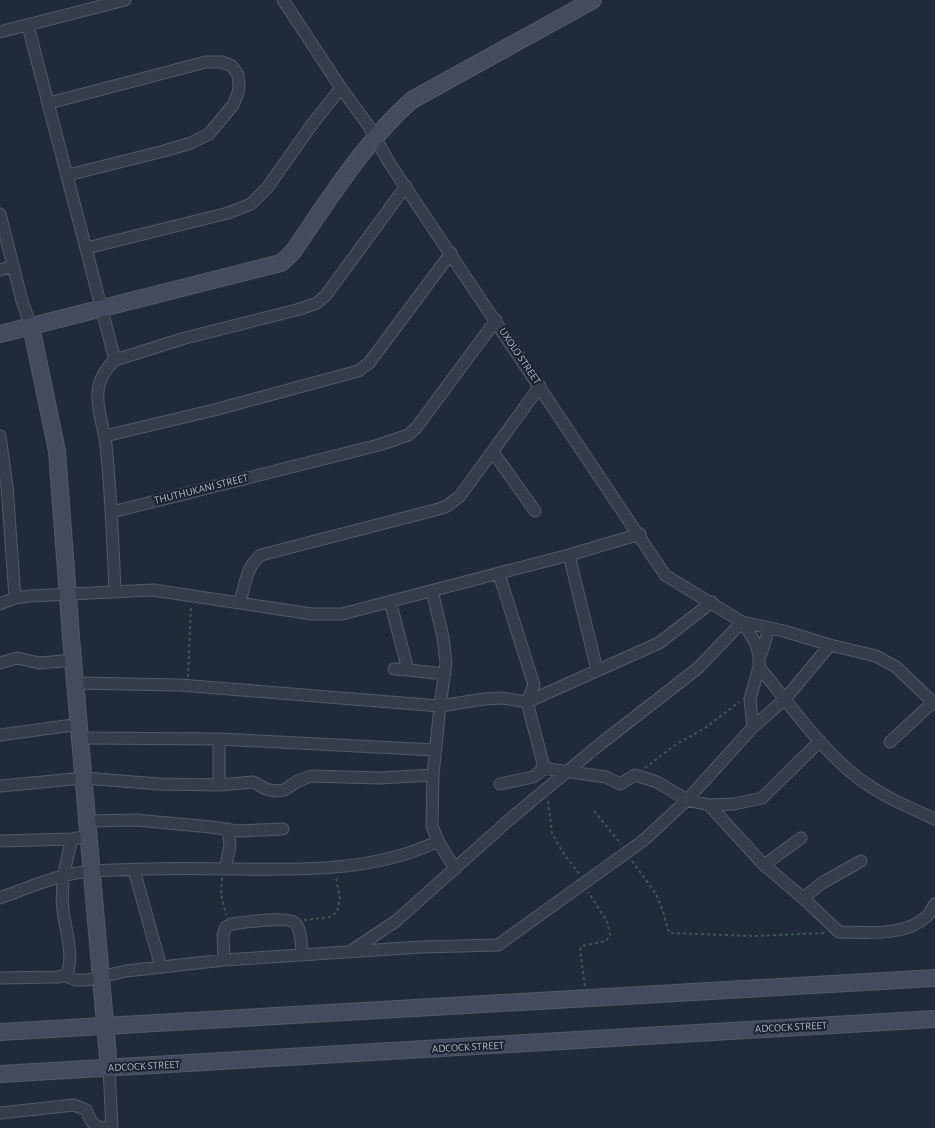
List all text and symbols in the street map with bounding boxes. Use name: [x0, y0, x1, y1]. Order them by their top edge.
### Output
street label: UXOLO STREET: [497, 326, 543, 387]
street label: THUTHUKANI STREET: [153, 472, 250, 506]
street label: ADCOCK STREET: [755, 1020, 828, 1034]
street label: ADCOCK STREET: [432, 1040, 505, 1054]
street label: ADCOCK STREET: [108, 1059, 181, 1073]

